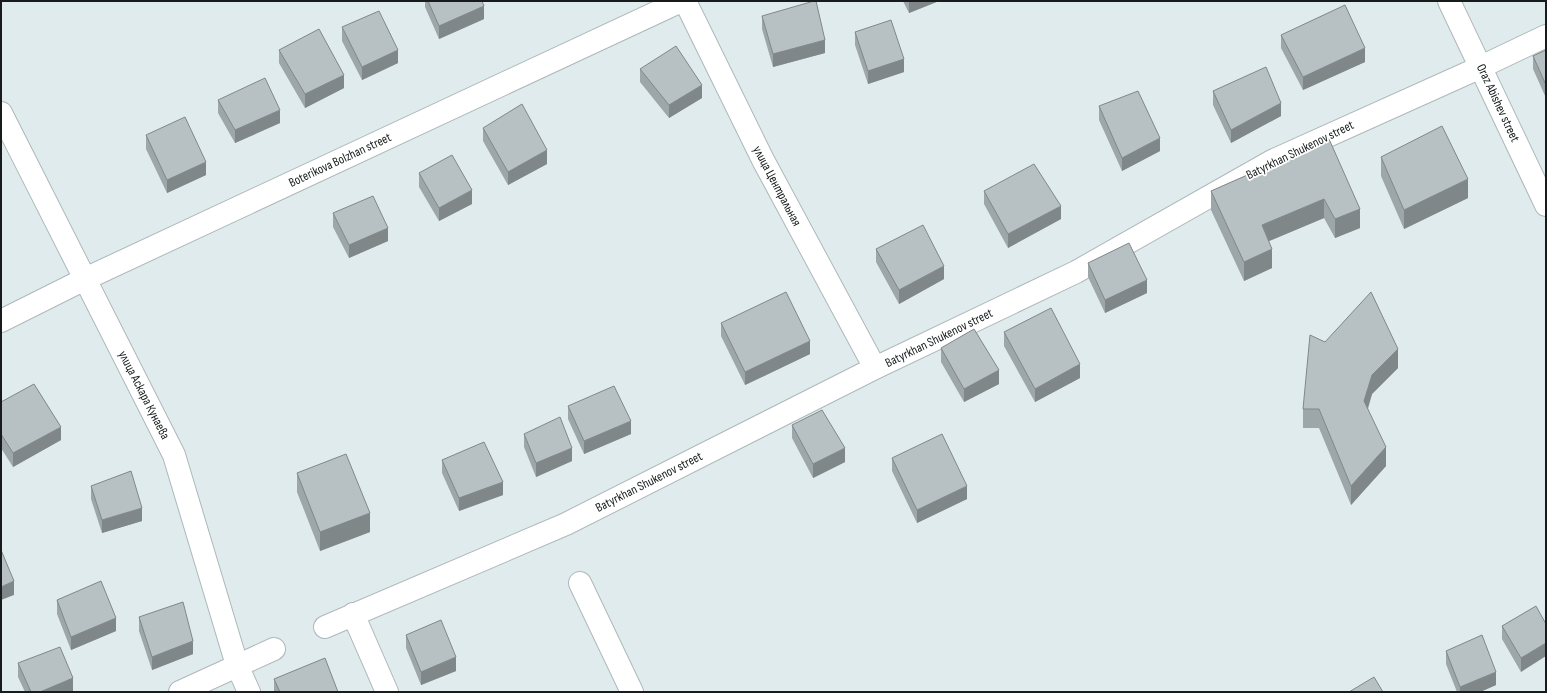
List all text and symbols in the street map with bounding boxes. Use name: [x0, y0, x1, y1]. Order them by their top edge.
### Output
street label: Oraz Abishev street: [1473, 61, 1523, 145]
street label: Batyrkhan Shukenov street: [1244, 117, 1356, 183]
street label: Boterikova Bolzhan street: [286, 129, 394, 191]
street label: улица Центральная: [749, 143, 805, 229]
street label: Batyrkhan Shukenov street: [883, 305, 995, 371]
street label: улица Аскара Кунаева: [115, 348, 173, 442]
street label: Batyrkhan Shukenov street: [593, 448, 705, 516]

